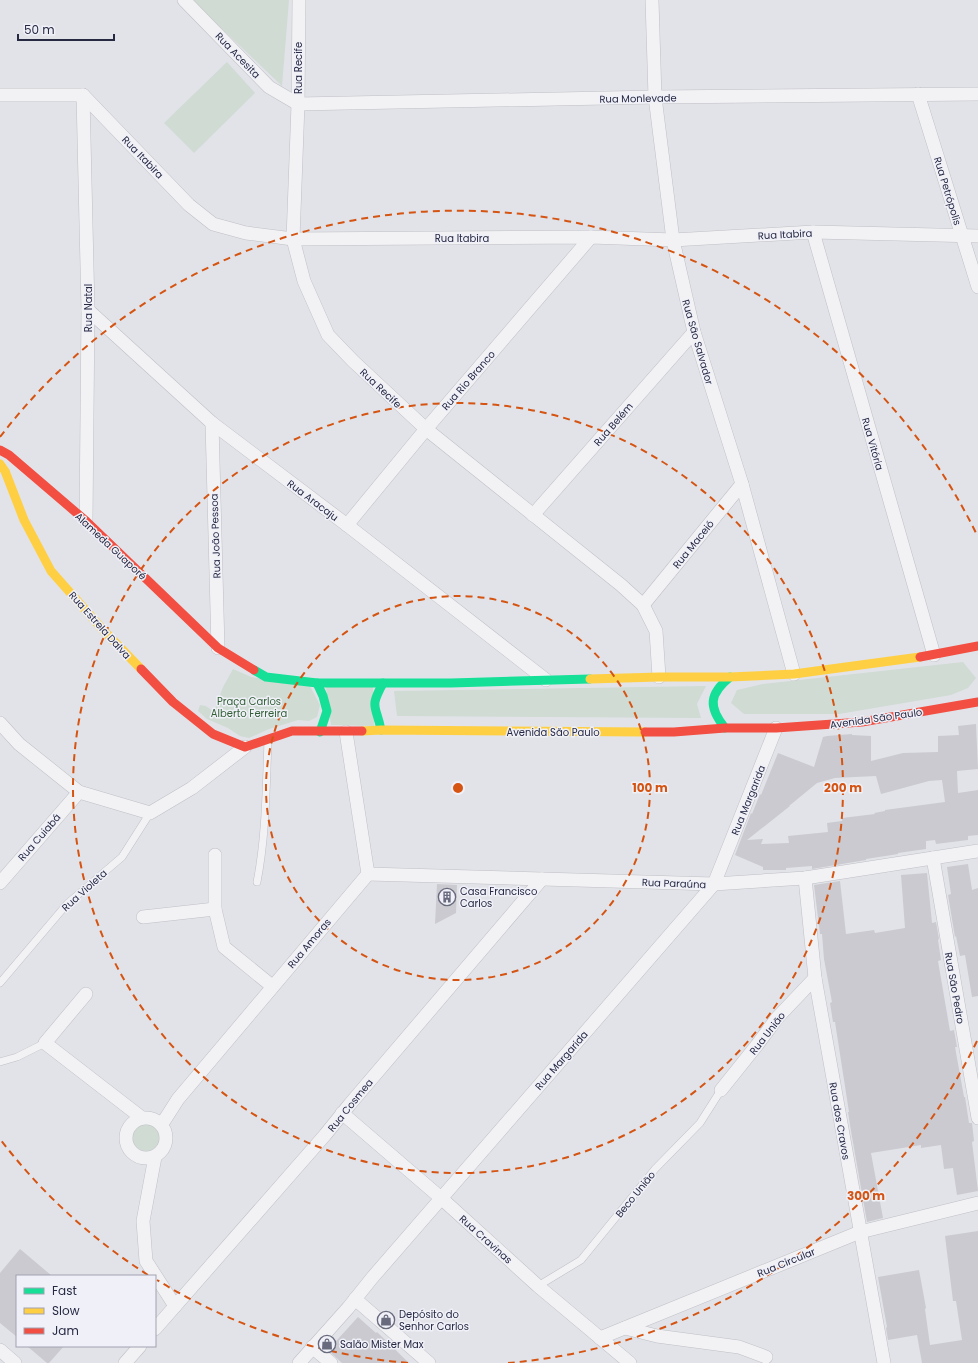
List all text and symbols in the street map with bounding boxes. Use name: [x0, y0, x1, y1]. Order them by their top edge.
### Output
scale bar: [18, 16, 114, 42]
text: 50 m: [24, 21, 55, 38]
street label: Rua Acesita: [212, 29, 264, 82]
street label: Rua Recife: [291, 42, 306, 94]
street label: Rua Monlevade: [599, 90, 677, 107]
street label: Rua Itabira: [118, 133, 167, 182]
street label: Rua Petrópolis: [930, 155, 965, 227]
street label: Rua Itabira: [757, 226, 813, 243]
street label: Rua Itabira: [435, 231, 489, 246]
street label: Rua Natal: [81, 284, 96, 332]
street label: Rua São Salvador: [678, 298, 717, 387]
street label: Rua Rio Branco: [438, 347, 499, 414]
street label: Rua Recife: [356, 365, 405, 412]
street label: Rua Belém: [590, 399, 636, 449]
street label: Rua Vitória: [858, 416, 887, 472]
street label: Rua Aracaju: [284, 476, 342, 525]
street label: Rua João Pessoa: [207, 493, 224, 579]
street label: Alameda Guaporé: [72, 509, 150, 583]
street label: Rua Maceió: [669, 517, 718, 572]
street label: Rua Estrela Dalva: [65, 588, 134, 662]
park label: Praça Carlos Alberto Ferreira: [211, 694, 287, 721]
street label: Avenida São Paulo: [829, 705, 923, 732]
street label: Avenida São Paulo: [506, 725, 600, 740]
street label: Rua Margarida: [728, 763, 769, 837]
text: 100 m: [632, 779, 668, 796]
text: 200 m: [824, 779, 862, 796]
centre of rings: [451, 781, 465, 795]
street label: Rua Cuiabá: [14, 810, 64, 864]
street label: Rua Violeta: [58, 866, 110, 915]
street label: Rua Paraúna: [641, 875, 706, 892]
place label: Casa Francisco Carlos: [460, 884, 537, 911]
building icon: Casa Francisco Carlos: [437, 887, 457, 907]
street label: Rua Amoras: [284, 915, 335, 972]
street label: Rua São Pedro: [941, 951, 968, 1025]
street label: Rua União: [746, 1009, 789, 1058]
street label: Rua Margarida: [531, 1027, 591, 1093]
street label: Rua Cosmea: [324, 1076, 377, 1135]
street label: Rua dos Cravos: [825, 1081, 854, 1161]
street label: Beco União: [612, 1168, 659, 1221]
text: 300 m: [847, 1187, 885, 1204]
street label: Rua Cravinas: [456, 1212, 515, 1267]
street label: Rua Circular: [755, 1244, 818, 1281]
legend: [16, 1275, 156, 1347]
text: Fast: [52, 1282, 77, 1299]
text: Slow: [52, 1302, 80, 1319]
place label: Depósito do Senhor Carlos: [399, 1307, 469, 1334]
shop icon: Depósito do Senhor Carlos: [376, 1310, 396, 1330]
text: Jam: [52, 1322, 79, 1339]
shop icon: Salão Mister Max: [317, 1334, 337, 1354]
place label: Salão Mister Max: [340, 1337, 424, 1352]

